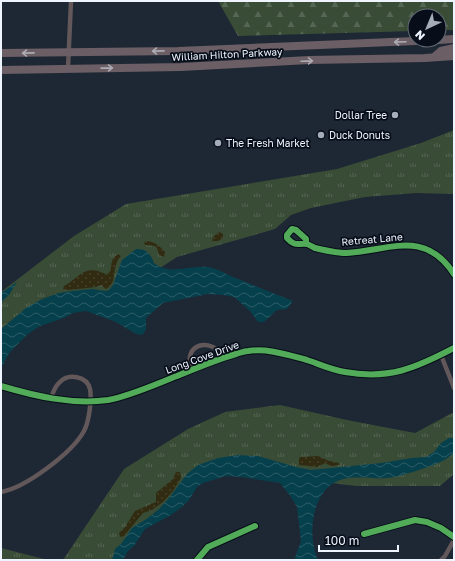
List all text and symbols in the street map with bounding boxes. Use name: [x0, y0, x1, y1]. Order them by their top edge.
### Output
north arrow: [407, 8, 447, 48]
text: N: [412, 28, 427, 43]
one-way arrow: [394, 38, 407, 45]
street label: William Hilton Parkway: [171, 45, 283, 63]
one-way arrow: [152, 47, 165, 55]
one-way arrow: [22, 49, 35, 57]
one-way arrow: [300, 57, 313, 64]
one-way arrow: [100, 64, 113, 72]
place label: Dollar Tree: [335, 109, 387, 121]
marker: Dollar Tree: [390, 110, 400, 120]
place label: Duck Donuts: [329, 129, 390, 141]
marker: Duck Donuts: [316, 130, 326, 140]
place label: The Fresh Market: [226, 137, 310, 149]
marker: The Fresh Market: [213, 138, 223, 148]
street label: Retreat Lane: [341, 230, 403, 248]
street label: Long Cove Drive: [164, 338, 241, 376]
scale bar: [319, 527, 398, 553]
text: 100 m: [325, 533, 359, 548]

